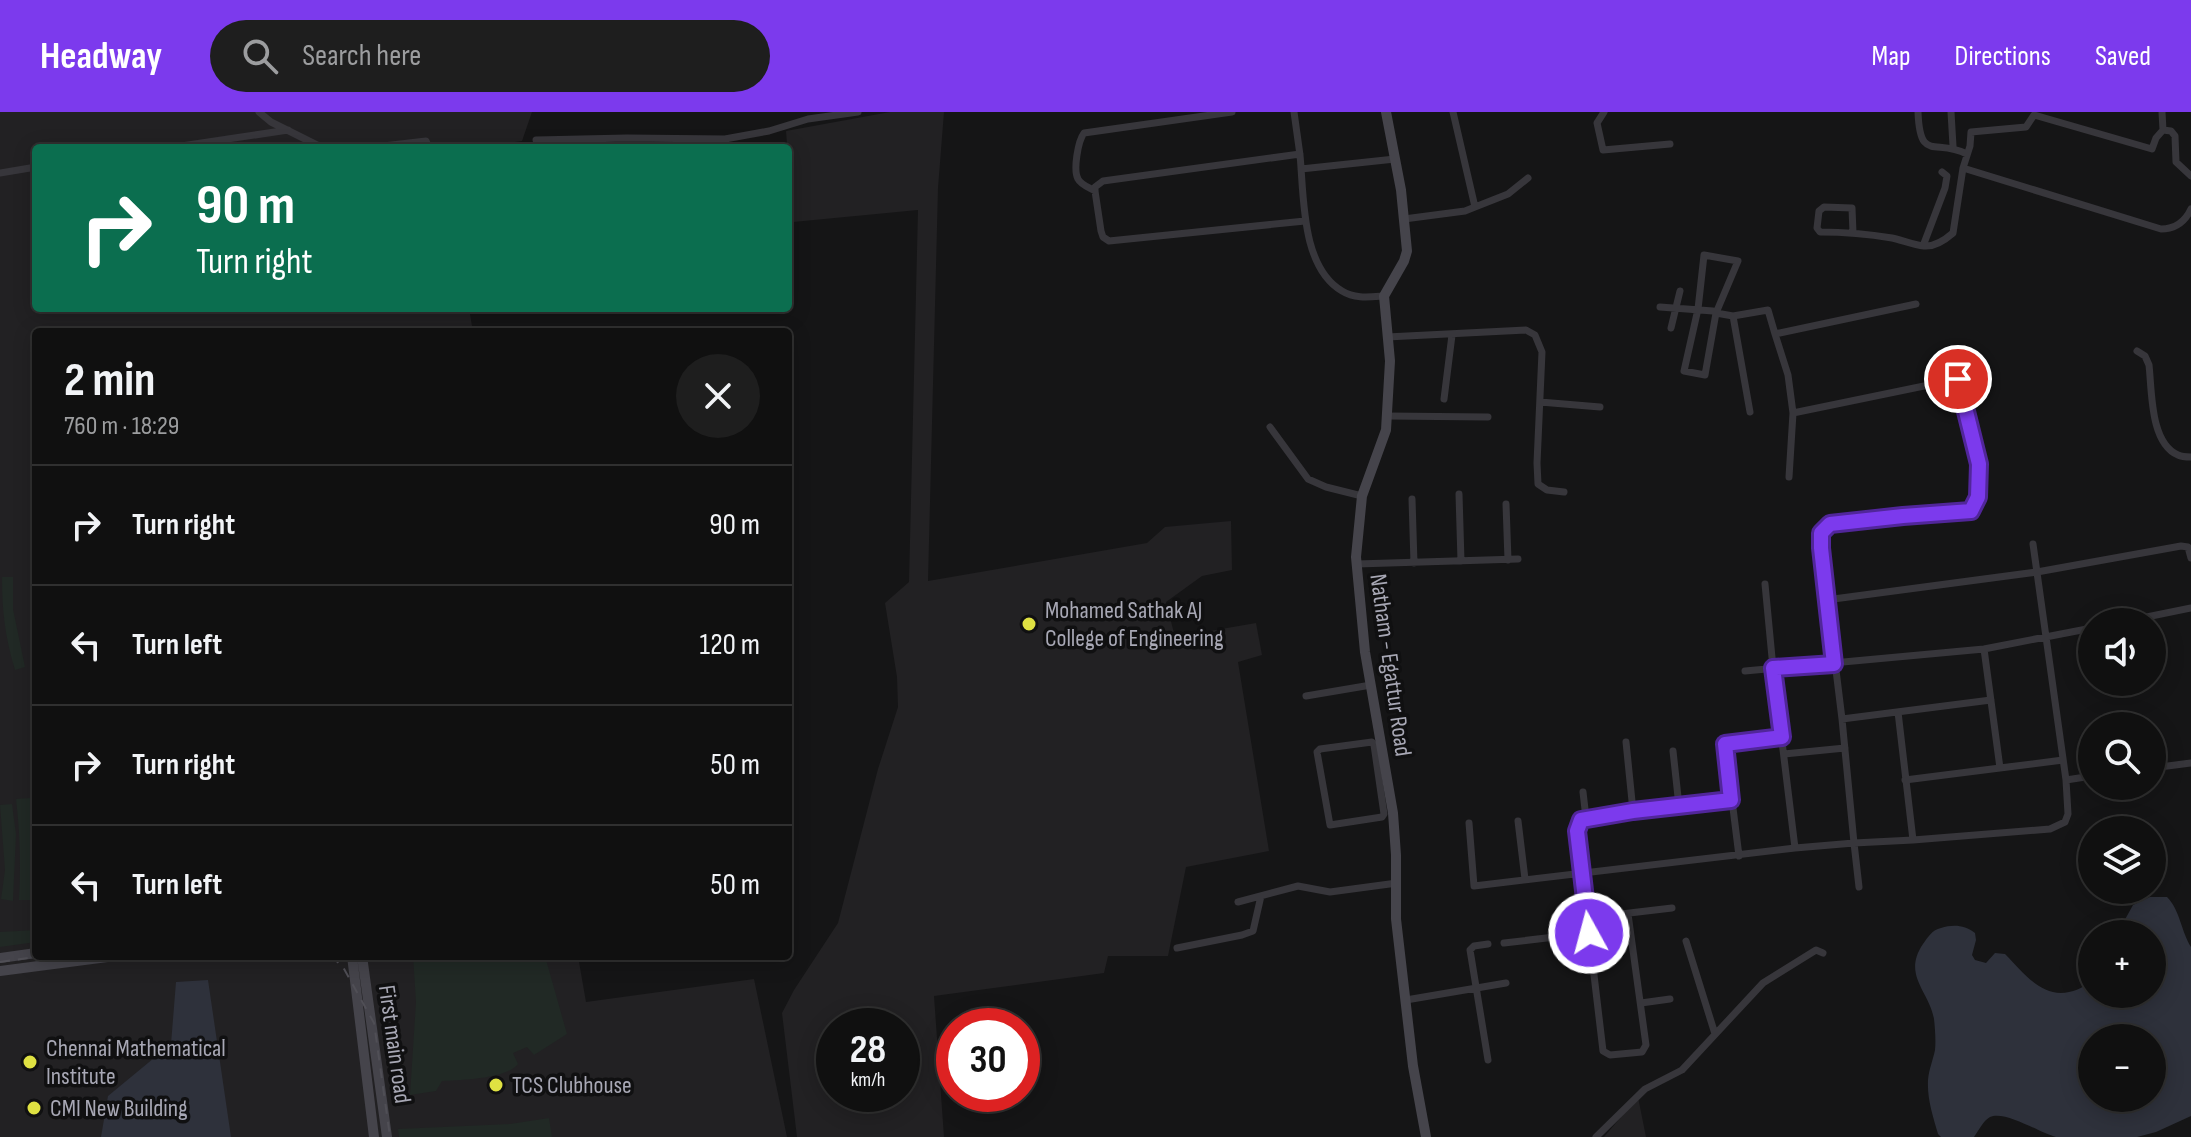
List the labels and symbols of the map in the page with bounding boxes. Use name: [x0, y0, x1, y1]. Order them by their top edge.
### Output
pin: [1924, 345, 1992, 413]
street label: Natham - Egattur Road: [1363, 572, 1418, 758]
place label: Mohamed Sathak AJ College of Engineering: [1045, 596, 1224, 653]
marker: Mohamed Sathak AJ College of Engineering: [1020, 615, 1038, 633]
position arrow: [1547, 891, 1631, 975]
street label: First main road: [372, 983, 417, 1105]
speed limit sign: 30: [936, 1008, 1040, 1112]
place label: Chennai Mathematical Institute: [46, 1034, 226, 1091]
marker: Chennai Mathematical Institute: [21, 1053, 39, 1071]
place label: TCS Clubhouse: [512, 1071, 632, 1100]
marker: TCS Clubhouse: [487, 1076, 505, 1094]
place label: CMI New Building: [50, 1094, 188, 1123]
marker: CMI New Building: [25, 1099, 43, 1117]

